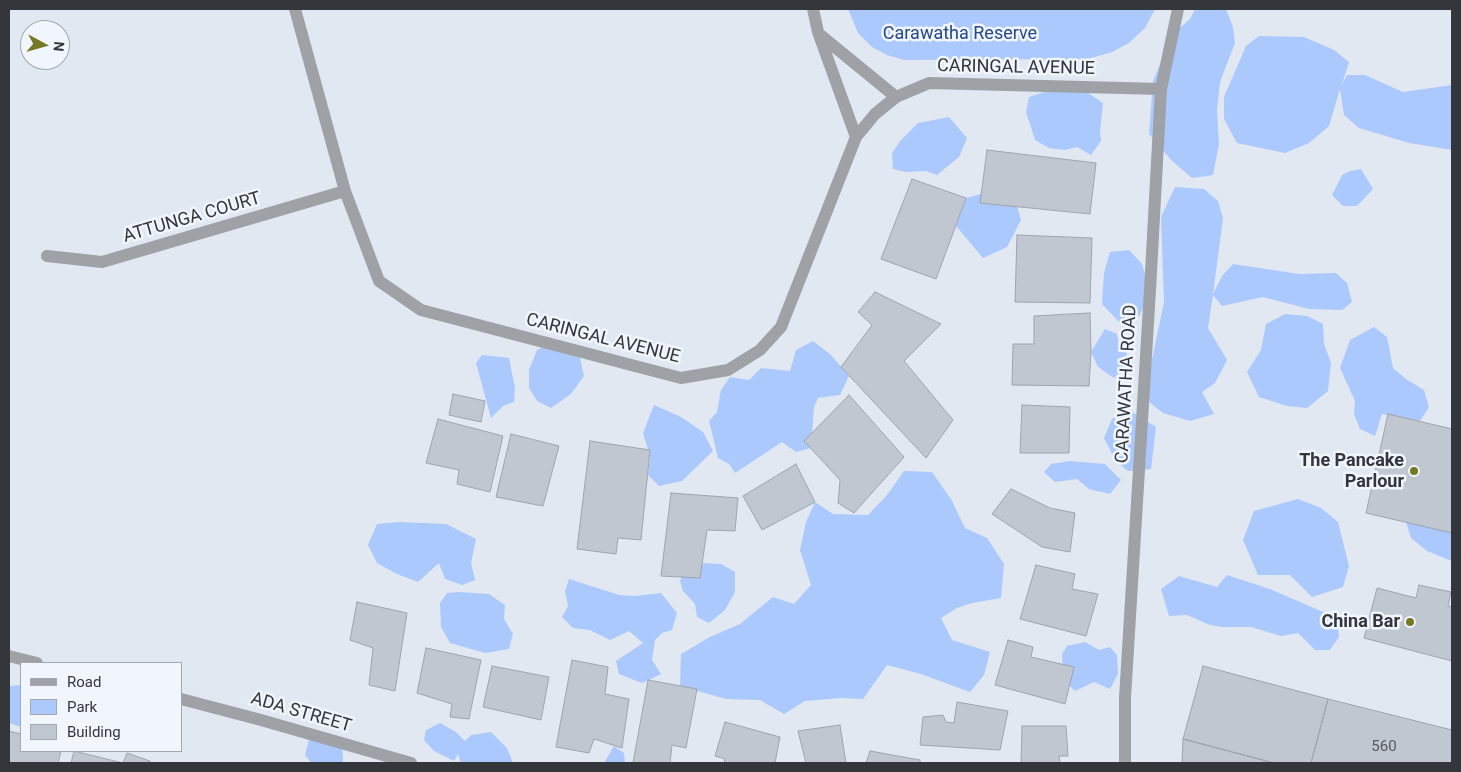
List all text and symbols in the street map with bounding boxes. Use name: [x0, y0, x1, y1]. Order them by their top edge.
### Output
north arrow: [20, 20, 70, 70]
park label: Carawatha Reserve: [883, 23, 1037, 45]
text: N: [50, 41, 67, 52]
street label: CARINGAL AVENUE: [937, 56, 1095, 80]
street label: ATTUNGA COURT: [121, 188, 263, 248]
street label: CARAWATHA ROAD: [1112, 304, 1142, 464]
street label: CARINGAL AVENUE: [524, 309, 682, 369]
place label: The Pancake Parlour: [1299, 450, 1404, 492]
marker: The Pancake Parlour: [1408, 465, 1420, 477]
place label: China Bar: [1321, 611, 1400, 633]
marker: China Bar: [1404, 616, 1416, 628]
legend: [20, 662, 182, 752]
text: Road: [67, 673, 101, 691]
street label: ADA STREET: [248, 688, 354, 738]
text: Park: [67, 698, 97, 716]
text: Building: [67, 723, 121, 741]
house number: 560: [1371, 738, 1397, 756]

